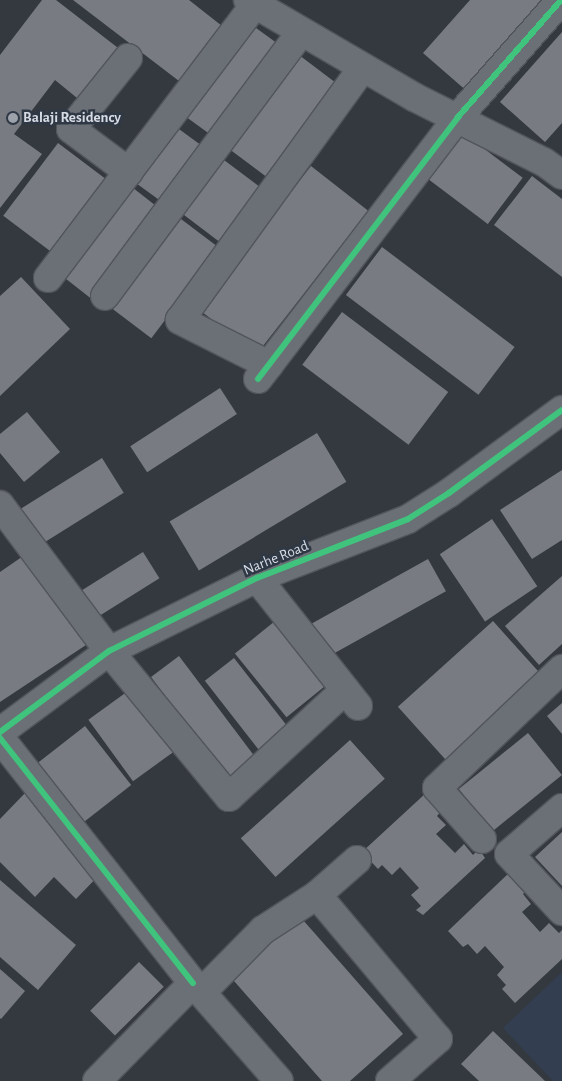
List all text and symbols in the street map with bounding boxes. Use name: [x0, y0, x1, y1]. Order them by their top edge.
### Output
place label: Balaji Residency: [23, 109, 121, 127]
marker: Balaji Residency: [7, 112, 19, 124]
street label: Narhe Road: [241, 537, 311, 579]

